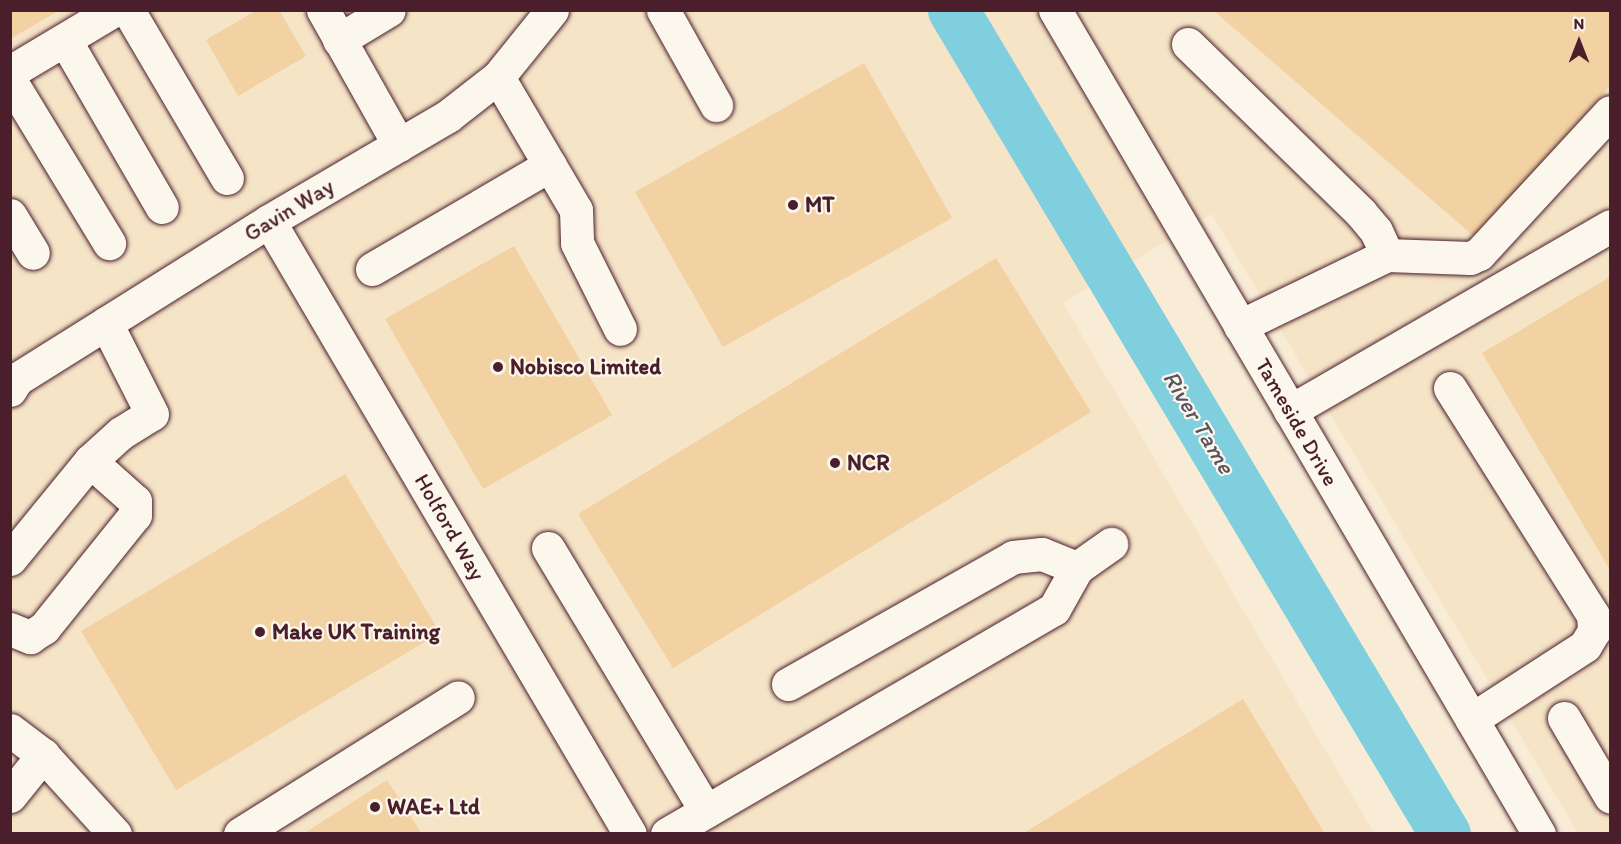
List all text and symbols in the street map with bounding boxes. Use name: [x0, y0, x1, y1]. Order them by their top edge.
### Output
north arrow: [1549, 12, 1609, 72]
text: N: [1574, 14, 1584, 33]
street label: Gavin Way: [240, 173, 338, 247]
place label: MT: [805, 192, 835, 218]
marker: MT: [786, 198, 800, 212]
place label: Nobisco Limited: [510, 354, 661, 380]
street label: Tameside Drive: [1250, 354, 1344, 490]
marker: Nobisco Limited: [491, 360, 505, 374]
water label: River Tame: [1158, 366, 1240, 478]
place label: NCR: [847, 450, 890, 476]
marker: NCR: [828, 456, 842, 470]
street label: Holford Way: [409, 469, 491, 585]
place label: Make UK Training: [272, 619, 439, 645]
marker: Make UK Training: [253, 625, 267, 639]
place label: WAE+ Ltd: [387, 794, 480, 820]
marker: WAE+ Ltd: [368, 800, 382, 814]

